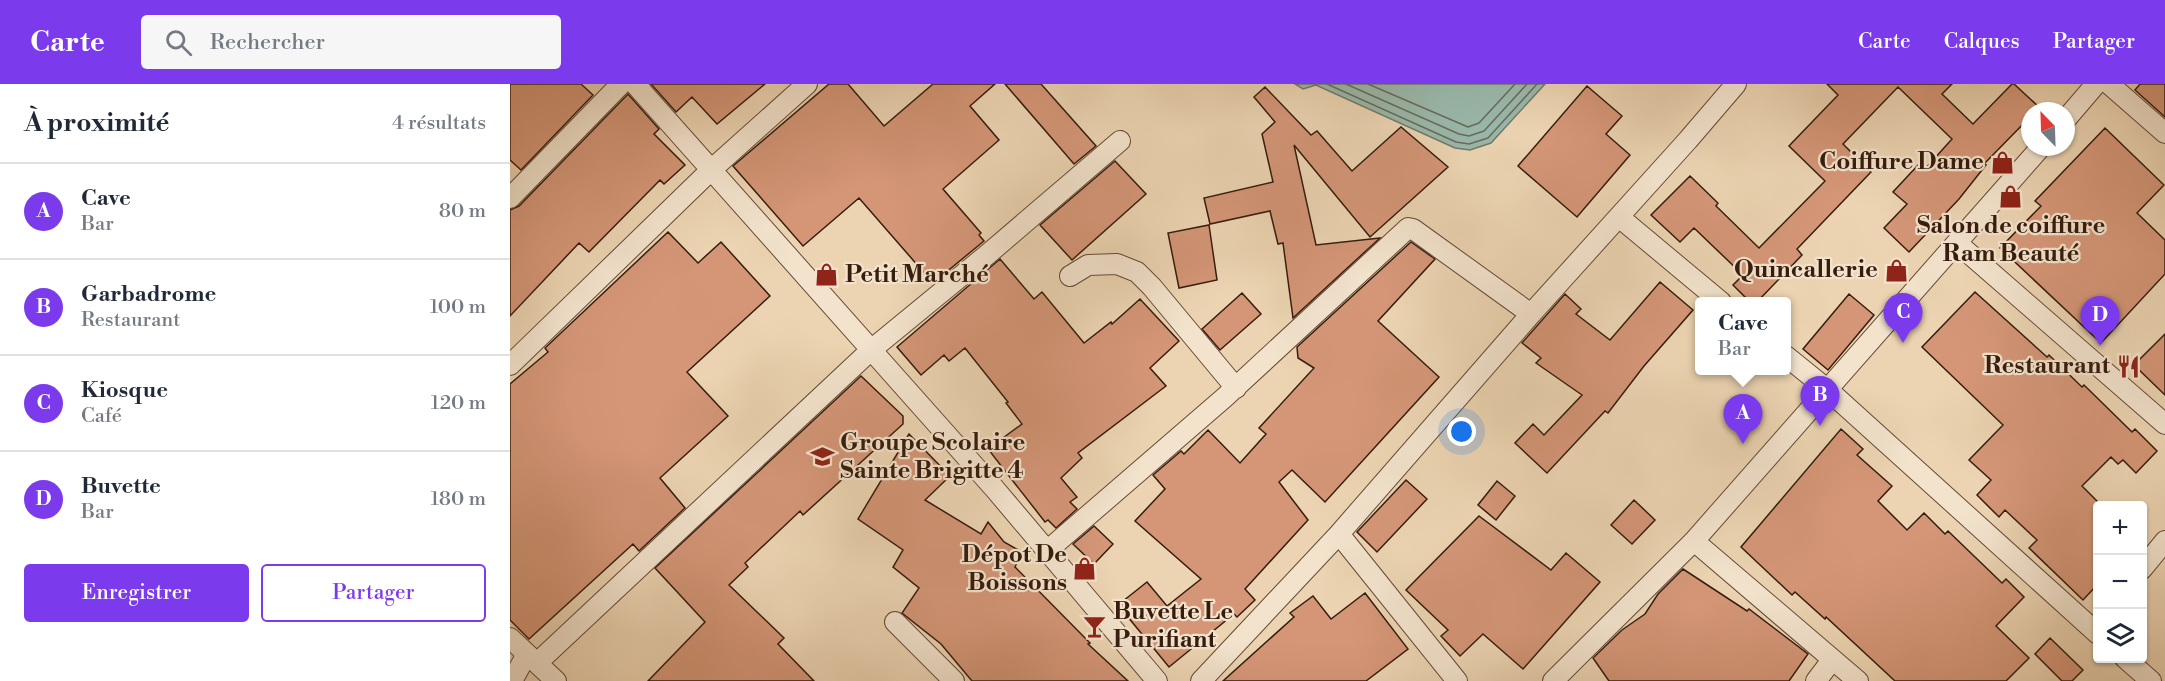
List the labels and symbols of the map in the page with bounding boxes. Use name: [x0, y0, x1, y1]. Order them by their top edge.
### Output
north arrow: [2021, 102, 2075, 156]
place label: Coiffure Dame: [1819, 147, 1984, 177]
shop icon: Coiffure Dame: [1989, 149, 2015, 175]
shop icon: Salon de coiffure Ram Beauté: [1998, 183, 2024, 209]
place label: Salon de coiffure Ram Beauté: [1917, 211, 2105, 269]
place label: Quincallerie: [1734, 255, 1878, 285]
shop icon: Quincallerie: [1883, 257, 1909, 283]
place label: Petit Marché: [845, 260, 989, 290]
shop icon: Petit Marché: [814, 262, 840, 288]
pin: C: [1884, 294, 1922, 343]
pin: D: [2080, 296, 2120, 346]
place label: Restaurant: [1984, 351, 2110, 381]
restaurant icon: Restaurant: [2115, 353, 2141, 379]
pin: B: [1800, 376, 1840, 426]
pin: A: [1724, 394, 1762, 444]
your location: [1447, 417, 1476, 446]
place label: Groupe Scolaire Sainte Brigitte 4: [840, 428, 1025, 486]
school or university icon: Groupe Scolaire Sainte Brigitte 4: [809, 444, 835, 470]
place label: Dépot De Boissons: [961, 540, 1067, 598]
shop icon: Dépot De Boissons: [1072, 556, 1098, 582]
place label: Buvette Le Purifiant: [1113, 597, 1233, 655]
bar icon: Buvette Le Purifiant: [1082, 613, 1108, 639]

